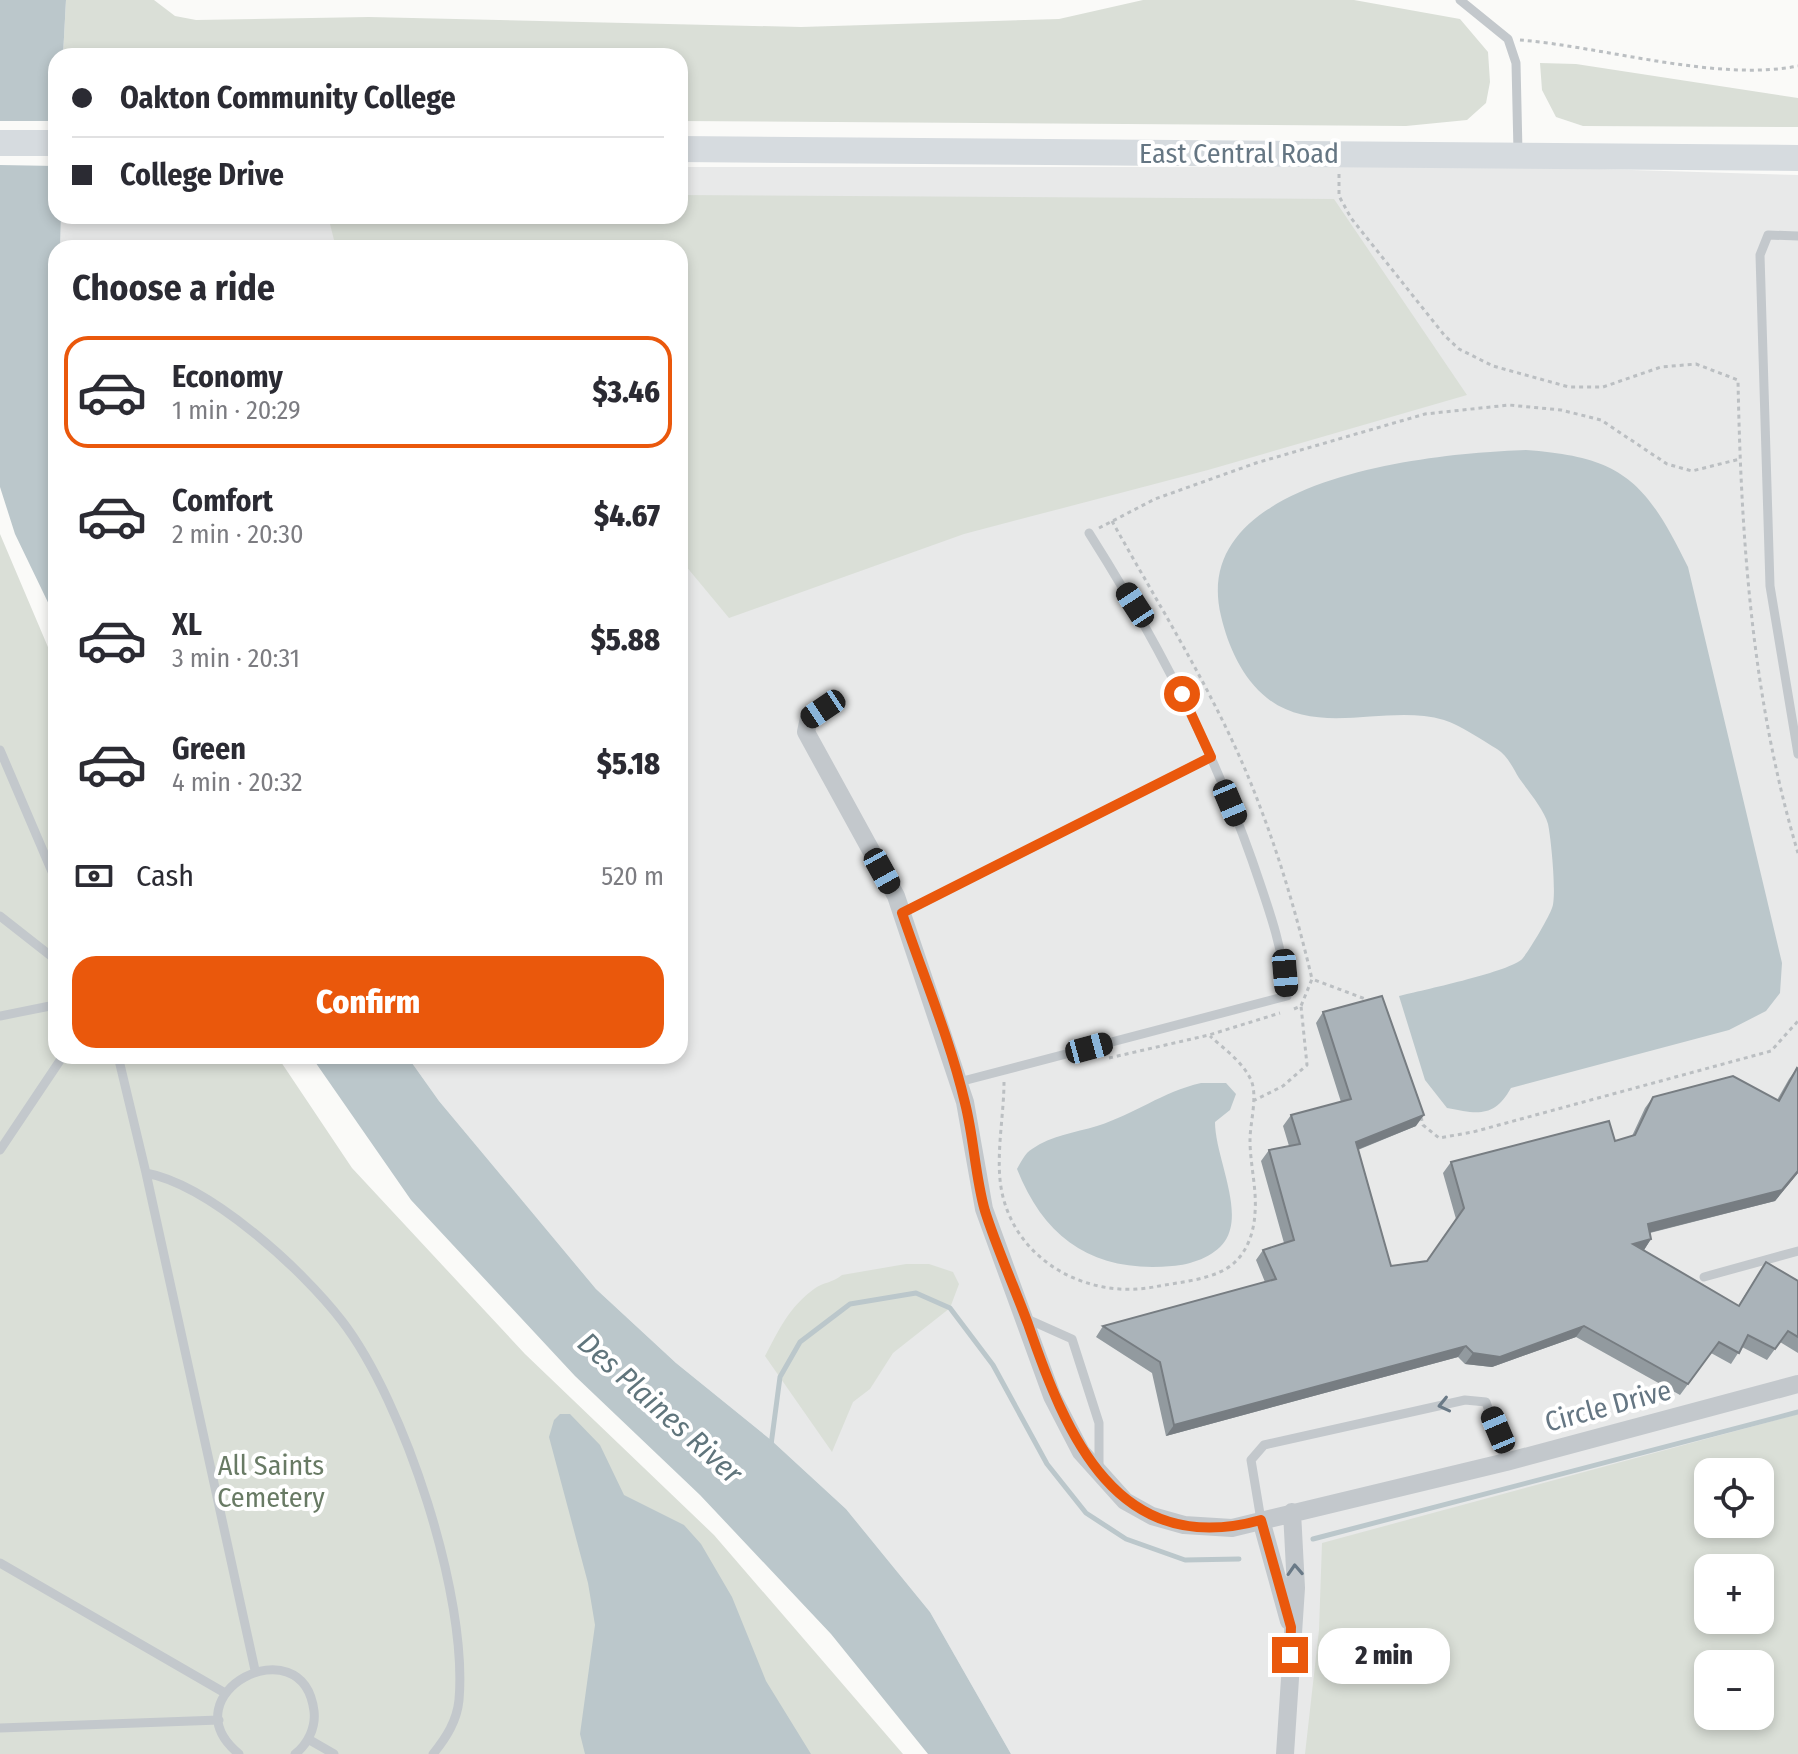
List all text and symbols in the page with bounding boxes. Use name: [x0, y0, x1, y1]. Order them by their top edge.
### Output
text: Oakton Community College: [120, 80, 456, 116]
street label: East Central Road: [1139, 137, 1339, 170]
text: College Drive: [120, 157, 284, 193]
text: Choose a ride: [72, 266, 275, 310]
icon: car: [76, 356, 148, 428]
text: Economy: [172, 359, 283, 395]
text: $3.46: [592, 374, 660, 410]
text: 1 min · 20:29: [172, 395, 301, 426]
icon: car: [76, 480, 148, 552]
text: Comfort: [172, 483, 273, 519]
text: $4.67: [594, 498, 660, 534]
text: 2 min · 20:30: [172, 519, 304, 550]
car: [1112, 578, 1158, 632]
icon: car: [76, 604, 148, 676]
text: XL: [172, 607, 202, 643]
text: $5.88: [591, 622, 660, 658]
text: 3 min · 20:31: [172, 643, 300, 674]
route start: [1164, 676, 1200, 712]
car: [796, 686, 850, 732]
icon: car: [76, 728, 148, 800]
text: Green: [172, 731, 246, 767]
text: $5.18: [597, 746, 660, 782]
text: 4 min · 20:32: [172, 767, 302, 798]
car: [1210, 776, 1250, 830]
car: [860, 844, 904, 898]
icon: cash: [72, 854, 116, 898]
text: Cash: [136, 858, 194, 894]
text: 520 m: [601, 861, 664, 892]
car: [1271, 948, 1299, 998]
button: Confirm: [72, 956, 664, 1048]
car: [1063, 1030, 1115, 1066]
water label: Des Plaines River: [571, 1325, 751, 1492]
street label: Circle Drive: [1541, 1373, 1675, 1439]
one-way arrow: [1437, 1396, 1451, 1413]
car: [1478, 1403, 1518, 1457]
park label: All Saints Cemetery: [217, 1449, 325, 1514]
map controls: [1694, 1458, 1774, 1730]
button: locate: [1694, 1458, 1774, 1538]
button: +: [1694, 1554, 1774, 1634]
one-way arrow: [1287, 1563, 1304, 1576]
callout: 2 min: [1318, 1627, 1450, 1683]
route end: [1272, 1637, 1308, 1673]
text: 2 min: [1355, 1640, 1413, 1671]
button: −: [1694, 1650, 1774, 1730]

